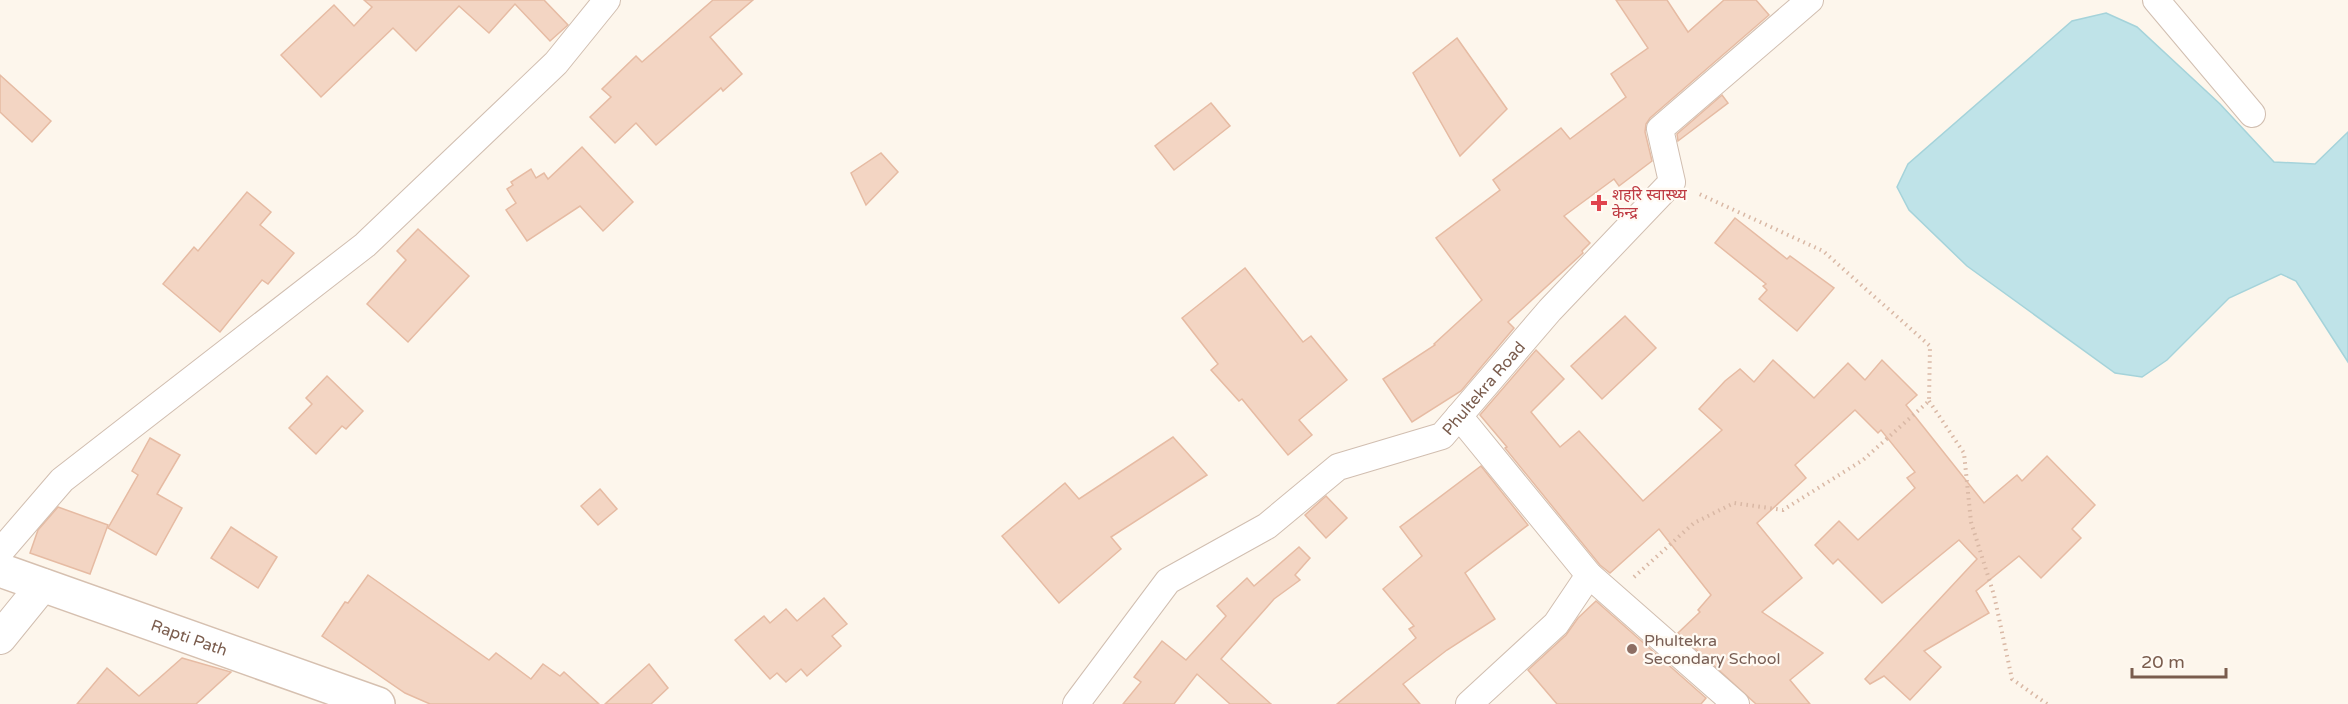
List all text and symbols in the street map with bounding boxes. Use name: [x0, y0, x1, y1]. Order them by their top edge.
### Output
place label: शहरि स्वास्थ्य केन्द्र: [1612, 185, 1688, 223]
marker: शहरि स्वास्थ्य केन्द्र: [1590, 194, 1608, 212]
street label: Phultekra Road: [1438, 337, 1530, 440]
street label: Rapti Path: [148, 615, 230, 661]
place label: Phultekra Secondary School: [1644, 631, 1780, 669]
scale bar: [2132, 641, 2226, 679]
marker: Phultekra Secondary School: [1625, 642, 1639, 656]
text: 20 m: [2141, 651, 2185, 673]

